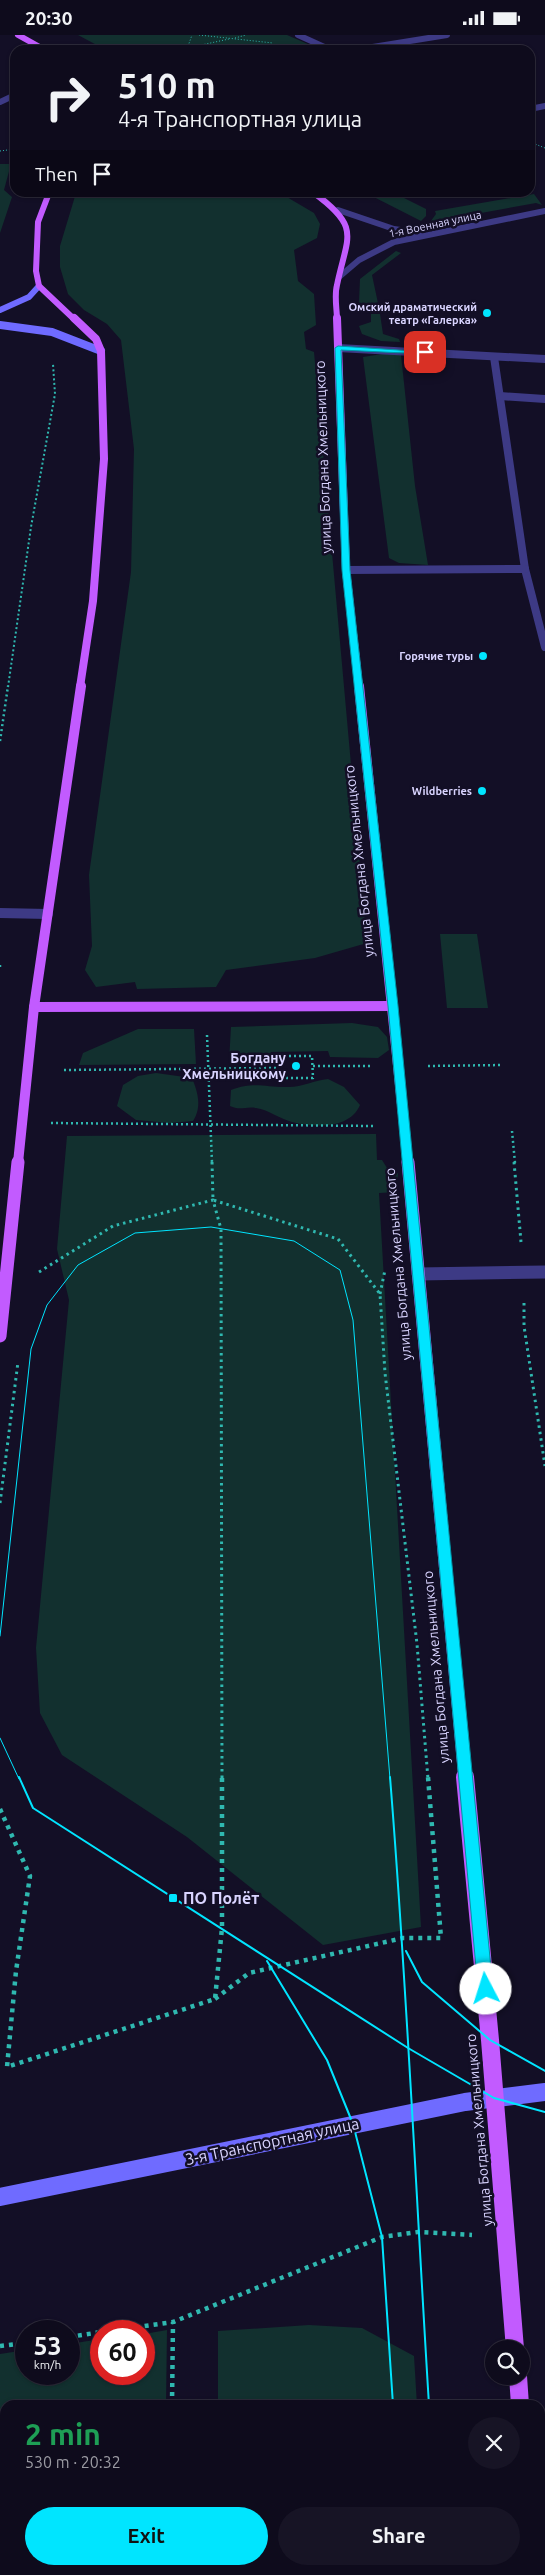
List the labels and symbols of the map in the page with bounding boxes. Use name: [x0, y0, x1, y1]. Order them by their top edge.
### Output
street label: 1-я Военная улица: [388, 208, 482, 240]
place label: Омский драматический театр «Галерка»: [348, 301, 477, 326]
marker: Омский драматический театр «Галерка»: [481, 307, 493, 319]
pin: [404, 331, 446, 373]
street label: улица Богдана Хмельницкого: [312, 360, 334, 554]
place label: Горячие туры: [399, 650, 473, 662]
marker: Горячие туры: [477, 650, 489, 662]
street label: улица Богдана Хмельницкого: [341, 764, 377, 958]
place label: Wildberries: [412, 785, 472, 797]
marker: Wildberries: [476, 785, 488, 797]
place label: Богдану Хмельницкому: [182, 1050, 287, 1082]
marker: Богдану Хмельницкому: [290, 1060, 302, 1072]
street label: улица Богдана Хмельницкого: [382, 1167, 414, 1361]
street label: улица Богдана Хмельницкого: [420, 1570, 452, 1764]
place label: ПО Полёт: [183, 1889, 259, 1907]
marker: ПО Полёт: [167, 1892, 179, 1904]
position arrow: [459, 1962, 511, 2014]
street label: улица Богдана Хмельницкого: [463, 2033, 495, 2227]
street label: 3-я Транспортная улица: [183, 2114, 361, 2168]
speed limit sign: 60: [90, 2320, 155, 2385]

